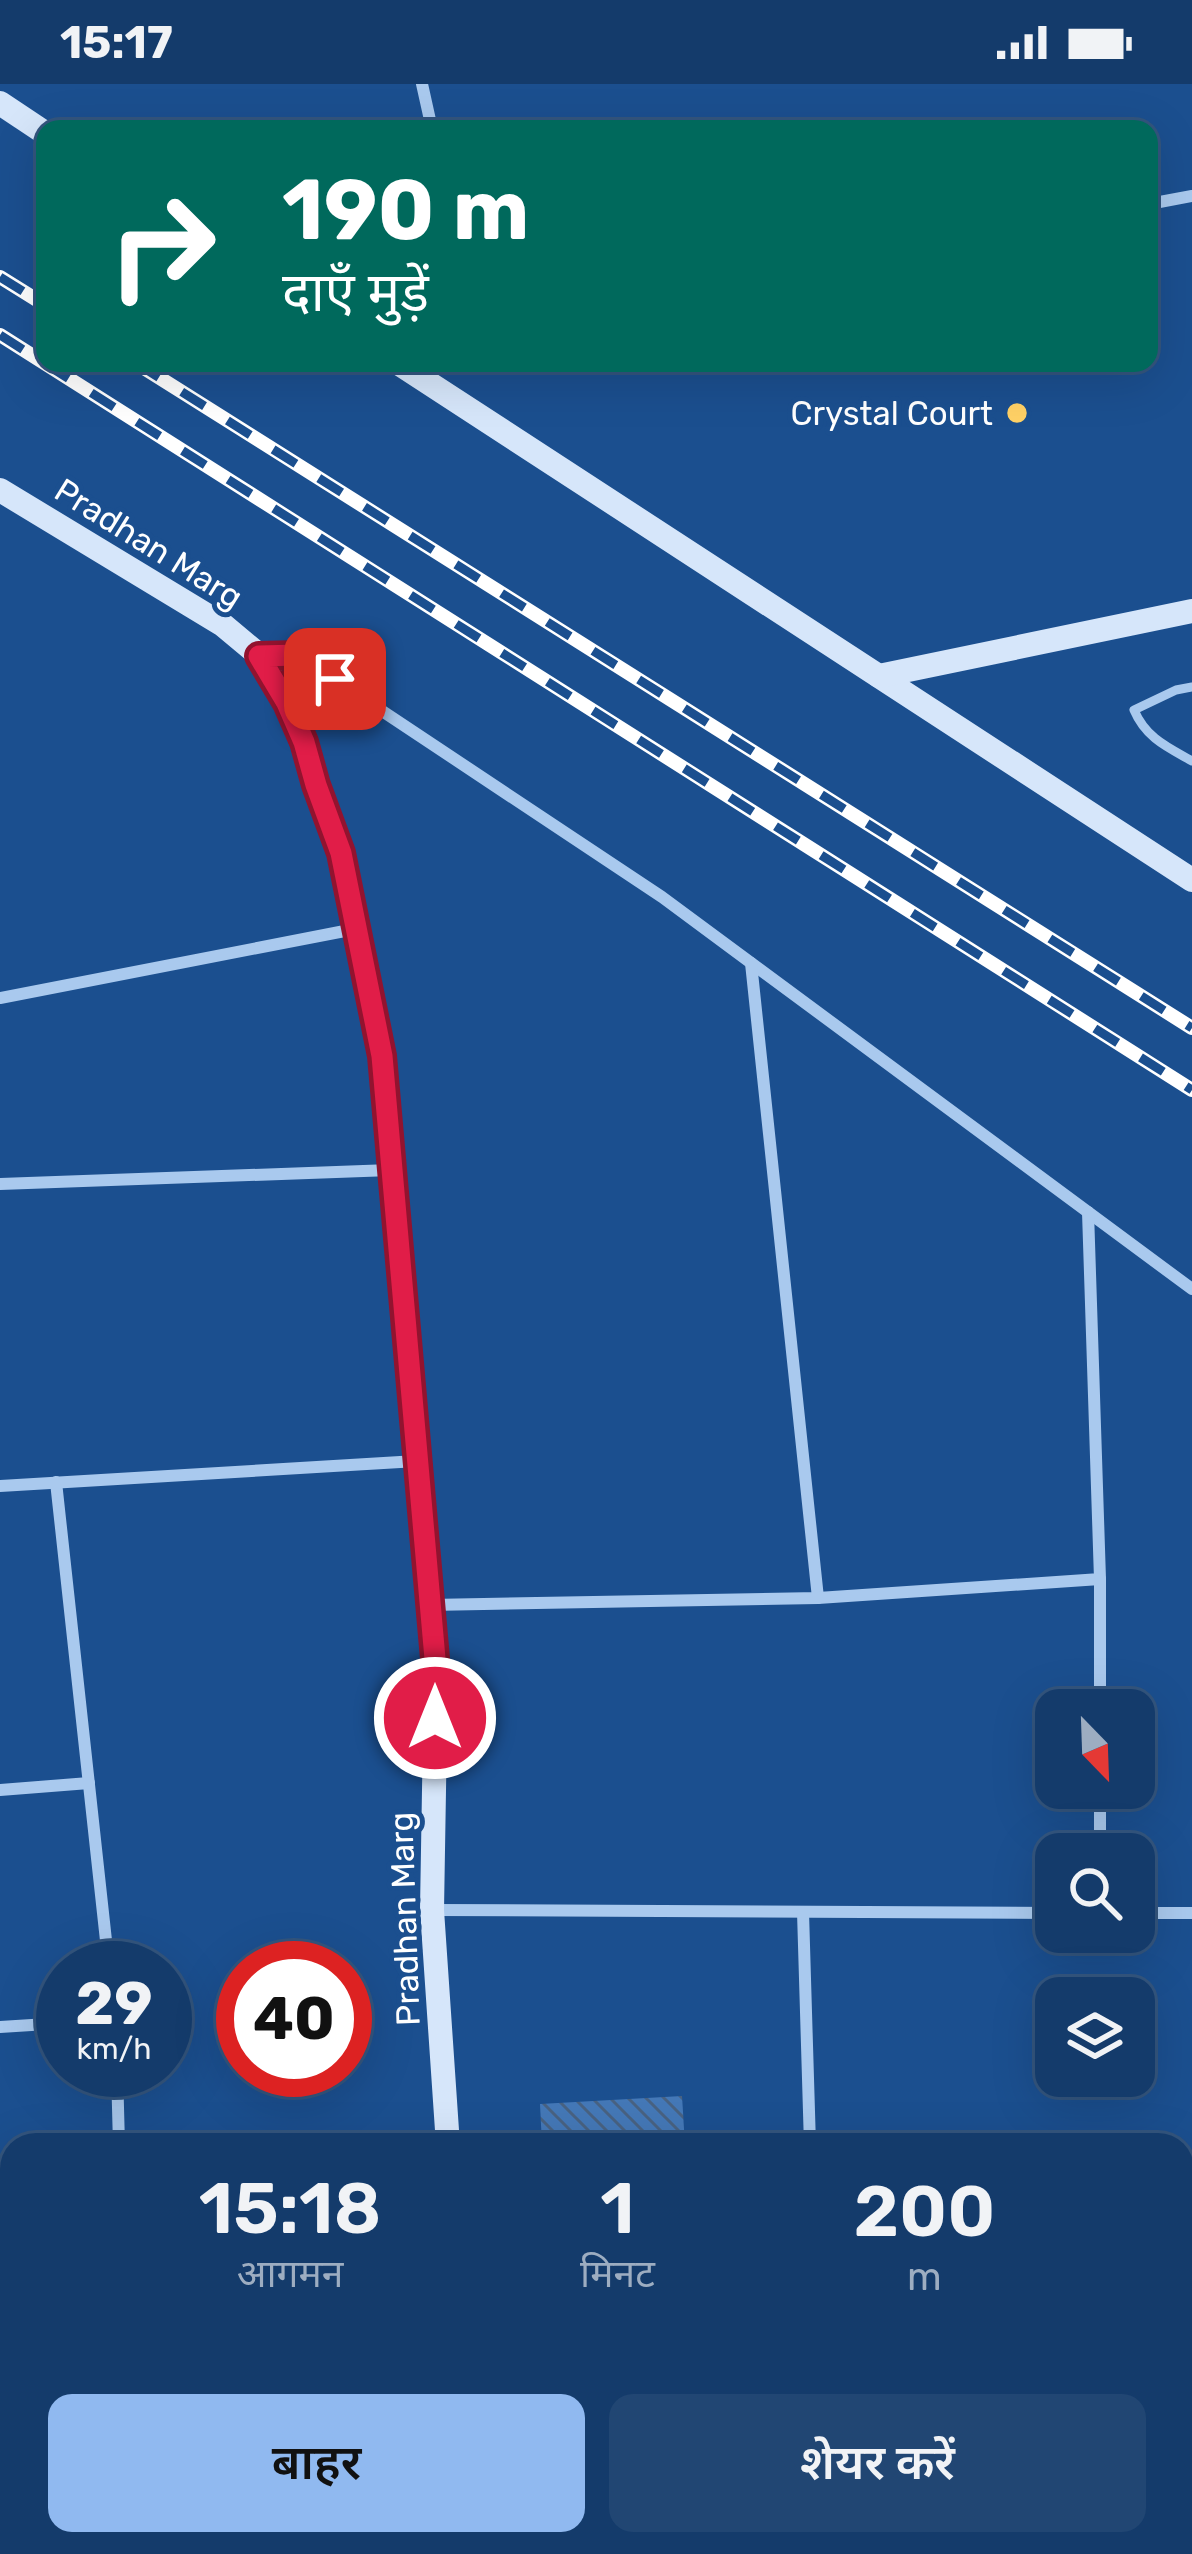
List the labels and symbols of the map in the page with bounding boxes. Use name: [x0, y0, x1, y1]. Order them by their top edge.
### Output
place label: Crystal Court: [791, 394, 993, 433]
marker: Crystal Court: [1004, 400, 1030, 426]
street label: Pradhan Marg: [48, 470, 250, 617]
pin: [284, 628, 386, 730]
position arrow: [372, 1655, 498, 1781]
north arrow: [1035, 1689, 1155, 1809]
street label: Pradhan Marg: [381, 1811, 428, 2027]
speed limit sign: 40: [216, 1941, 372, 2097]

